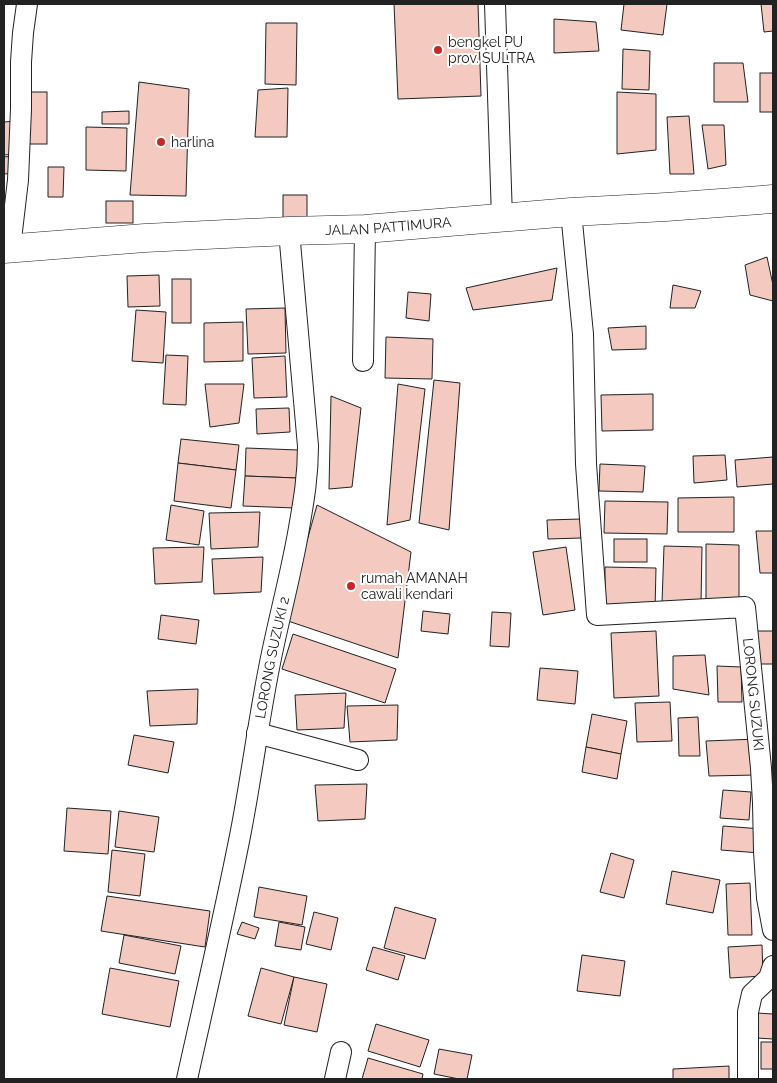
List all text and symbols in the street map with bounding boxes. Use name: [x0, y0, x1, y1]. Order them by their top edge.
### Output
place label: bengkel PU prov. SULTRA: [448, 34, 535, 66]
marker: bengkel PU prov. SULTRA: [432, 44, 444, 56]
place label: harlina: [171, 134, 214, 150]
marker: harlina: [155, 136, 167, 148]
street label: JALAN PATTIMURA: [325, 214, 453, 238]
place label: rumah AMANAH cawali kendari: [361, 570, 468, 602]
marker: rumah AMANAH cawali kendari: [345, 580, 357, 592]
street label: LORONG SUZUKI 2: [252, 595, 292, 720]
street label: LORONG SUZUKI: [740, 637, 767, 752]

